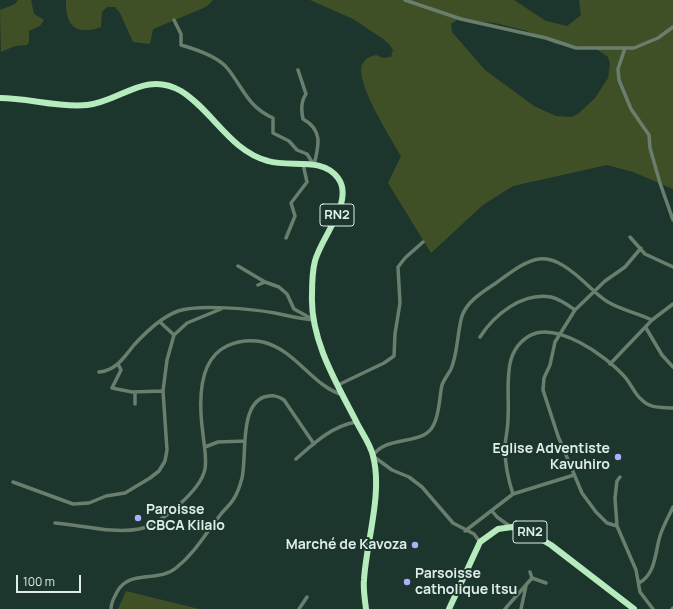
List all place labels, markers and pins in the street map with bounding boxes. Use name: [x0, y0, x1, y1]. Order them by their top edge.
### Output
place label: Eglise Adventiste Kavuhiro: [492, 441, 610, 474]
marker: Eglise Adventiste Kavuhiro: [613, 452, 623, 462]
place label: Paroisse CBCA Kilalo: [146, 502, 225, 534]
marker: Paroisse CBCA Kilalo: [133, 513, 143, 523]
place label: Marché de Kavoza: [286, 537, 407, 553]
marker: Marché de Kavoza: [410, 540, 420, 550]
place label: Parsoisse catholique Itsu: [415, 566, 517, 598]
marker: Parsoisse catholique Itsu: [402, 577, 412, 587]

